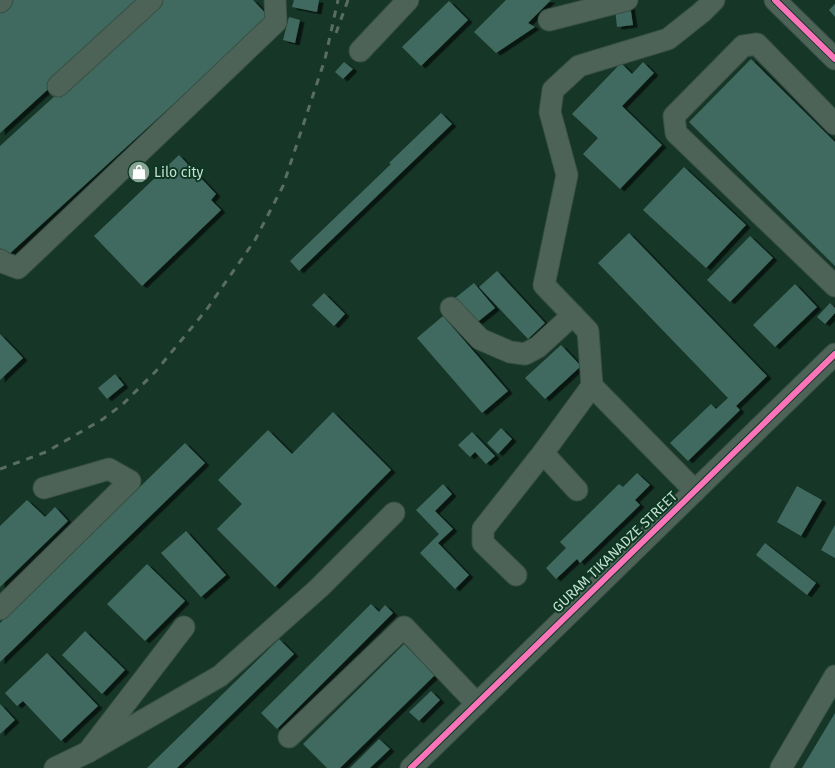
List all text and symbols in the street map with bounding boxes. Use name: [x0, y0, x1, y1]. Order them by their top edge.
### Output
shop icon: Lilo city: [126, 159, 152, 185]
place label: Lilo city: [154, 164, 203, 181]
street label: GURAM TIKANADZE STREET: [549, 487, 681, 616]

